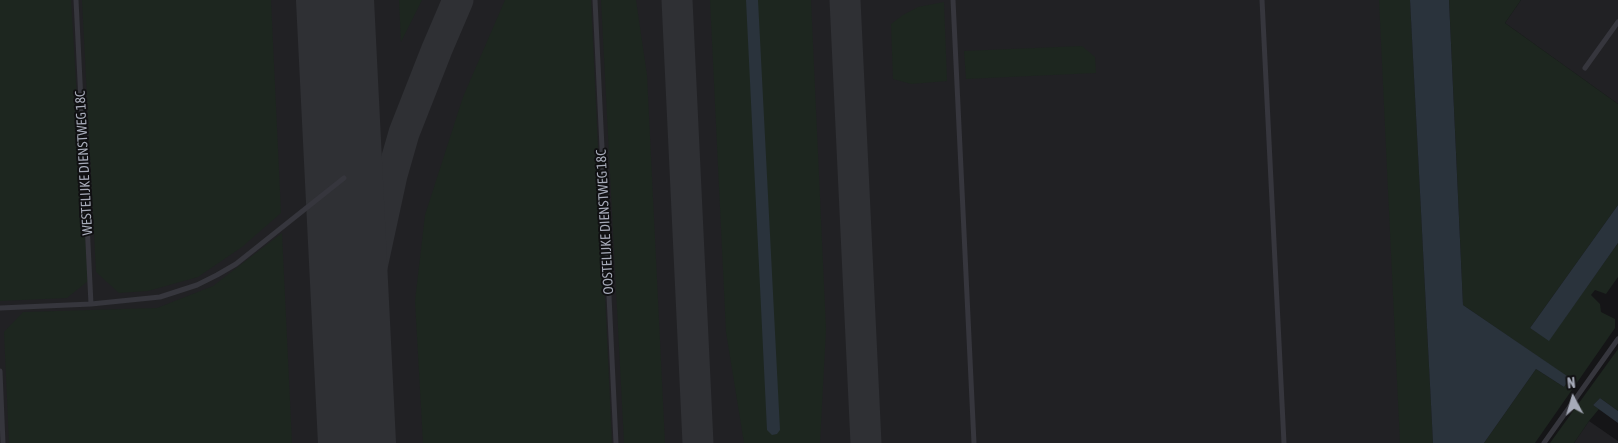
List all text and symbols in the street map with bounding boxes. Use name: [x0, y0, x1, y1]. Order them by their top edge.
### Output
street label: WESTELIJKE DIENSTWEG 18C: [72, 90, 96, 236]
street label: OOSTELIJKE DIENSTWEG 18C: [593, 149, 617, 295]
north arrow: [1548, 373, 1598, 423]
text: N: [1566, 375, 1576, 391]

